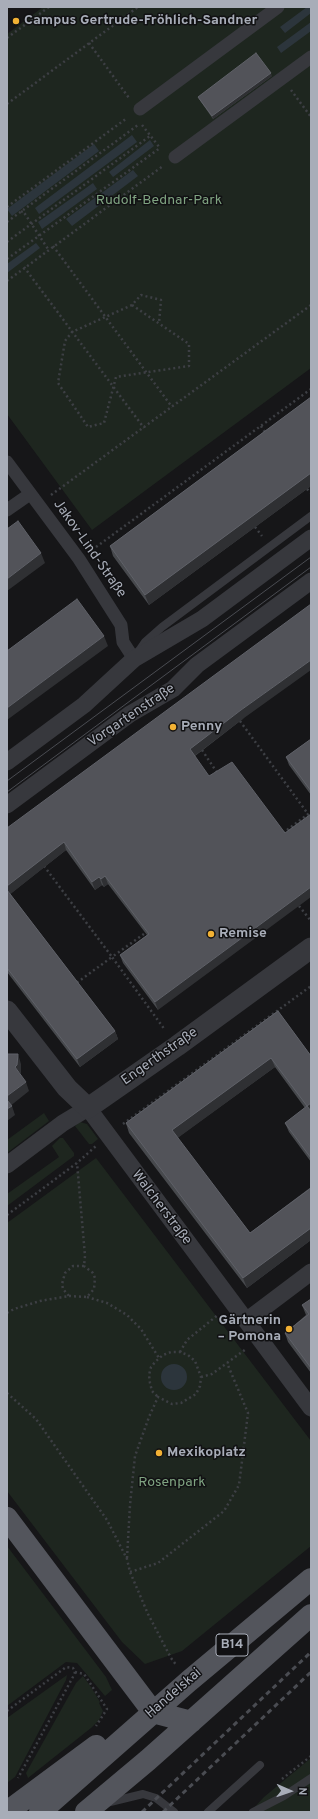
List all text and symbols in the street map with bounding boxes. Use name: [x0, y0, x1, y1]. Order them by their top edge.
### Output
place label: Campus Gertrude-Fröhlich-Sandner: [24, 13, 257, 29]
marker: Campus Gertrude-Fröhlich-Sandner: [11, 16, 21, 26]
park label: Rudolf-Bednar-Park: [96, 193, 222, 209]
street label: Jakov-Lind-Straße: [49, 497, 129, 601]
street label: Vorgartenstraße: [85, 681, 179, 751]
place label: Penny: [181, 719, 222, 735]
marker: Penny: [168, 722, 178, 732]
place label: Remise: [219, 926, 267, 942]
marker: Remise: [206, 929, 216, 939]
street label: Engerthstraße: [119, 1024, 201, 1090]
street label: Walcherstraße: [127, 1167, 195, 1249]
place label: Gärtnerin – Pomona: [218, 1313, 281, 1346]
marker: Gärtnerin – Pomona: [284, 1324, 294, 1334]
place label: Mexikoplatz: [167, 1445, 246, 1461]
marker: Mexikoplatz: [154, 1448, 164, 1458]
park label: Rosenpark: [138, 1475, 206, 1491]
road number: B14: [216, 1634, 248, 1656]
street label: Handelskai: [143, 1665, 205, 1723]
north arrow: [270, 1771, 310, 1811]
text: N: [295, 1787, 309, 1796]

